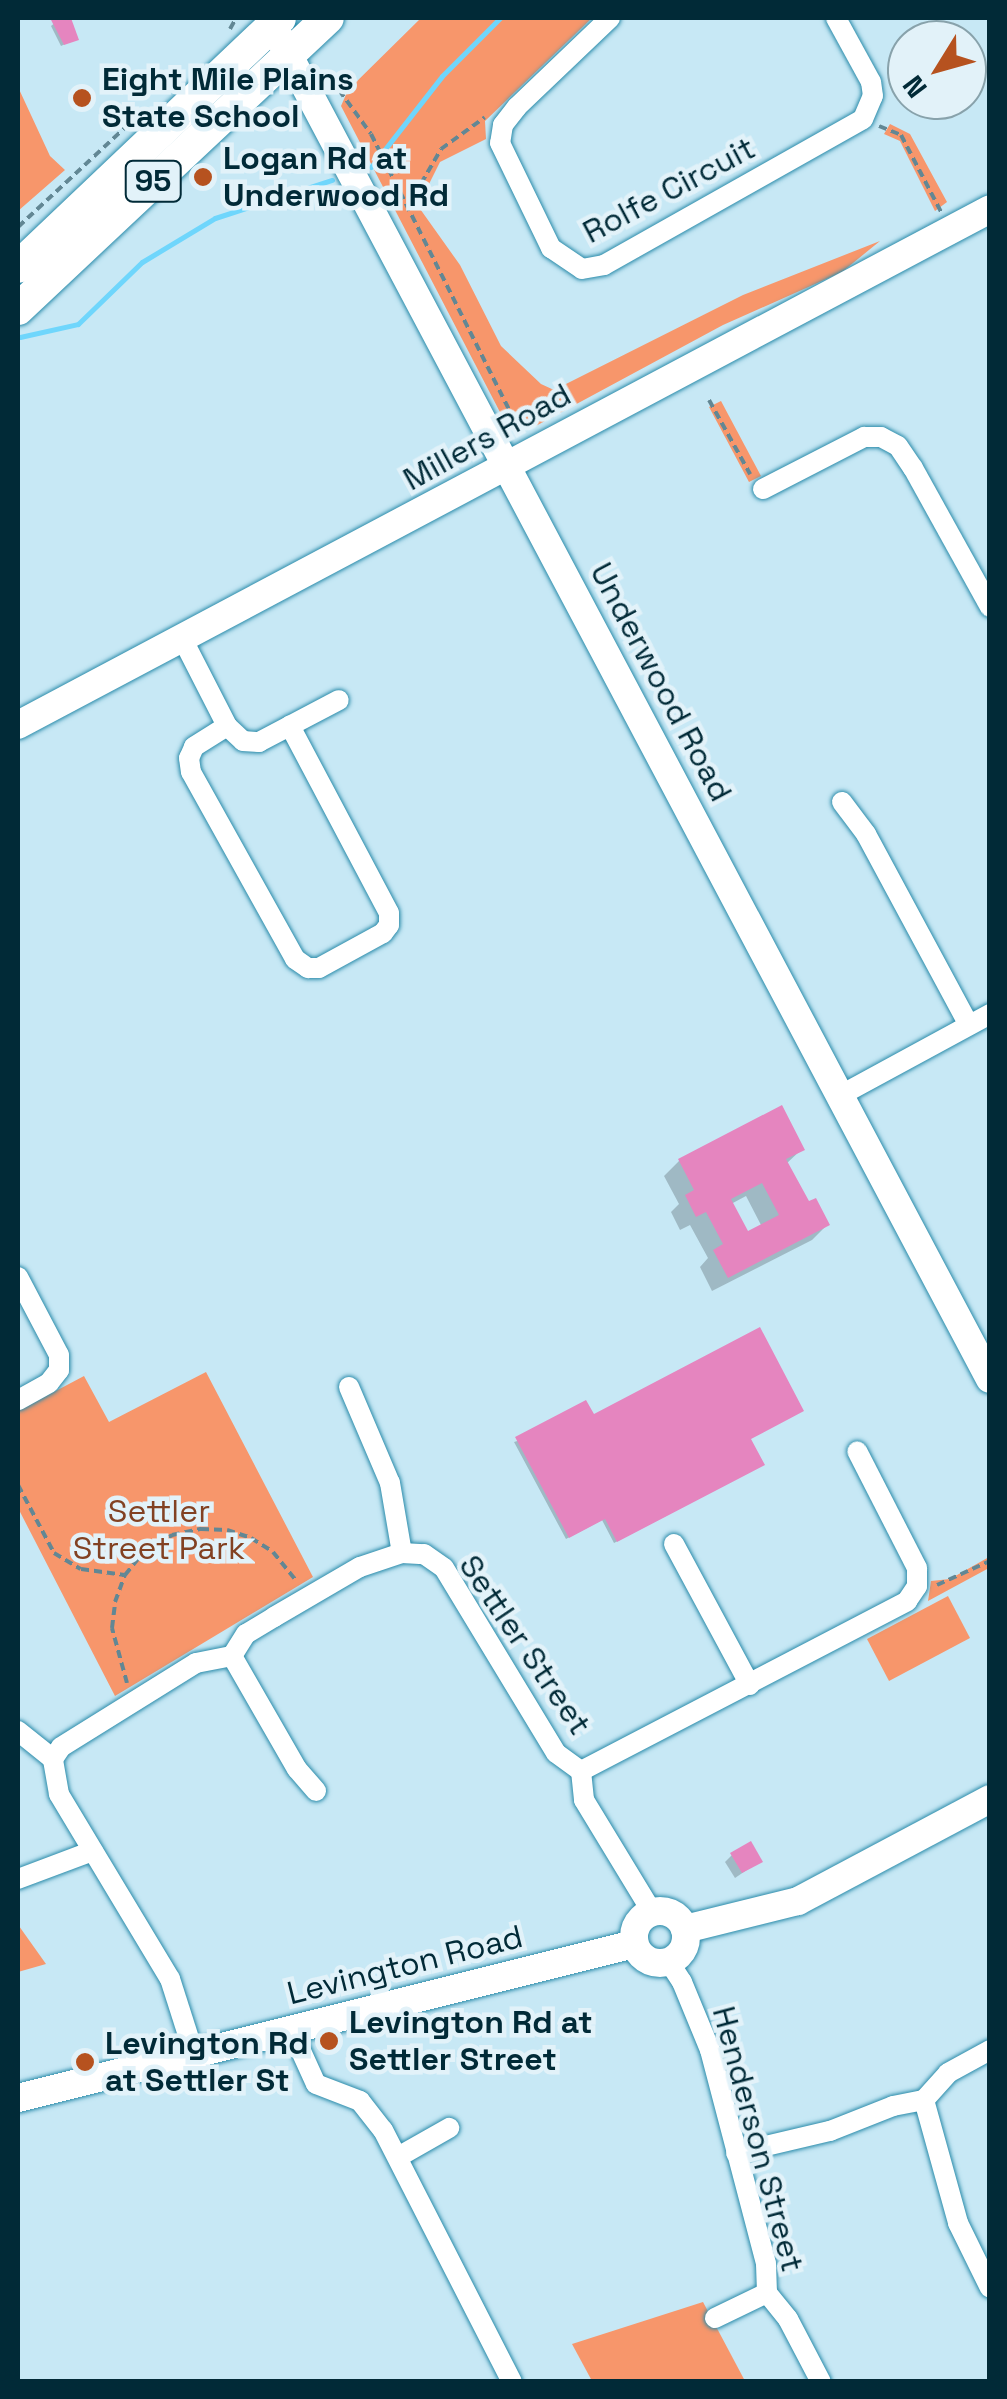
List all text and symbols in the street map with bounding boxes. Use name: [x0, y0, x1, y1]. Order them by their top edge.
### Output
north arrow: [887, 20, 987, 120]
place label: Eight Mile Plains State School: [102, 61, 354, 136]
text: N: [895, 69, 935, 105]
marker: Eight Mile Plains State School: [71, 87, 93, 109]
street label: Rolfe Circuit: [576, 129, 762, 251]
place label: Logan Rd at Underwood Rd: [223, 140, 449, 215]
road number: 95: [123, 156, 183, 206]
marker: Logan Rd at Underwood Rd: [192, 166, 214, 188]
street label: Millers Road: [397, 375, 577, 499]
street label: Underwood Road: [582, 556, 740, 808]
park label: Settler Street Park: [73, 1493, 245, 1568]
street label: Settler Street: [451, 1548, 599, 1742]
street label: Levington Road: [283, 1917, 527, 2013]
street label: Henderson Street: [704, 2002, 812, 2276]
place label: Levington Rd at Settler Street: [349, 2004, 593, 2079]
place label: Levington Rd at Settler St: [105, 2025, 309, 2100]
marker: Levington Rd at Settler Street: [318, 2030, 340, 2052]
marker: Levington Rd at Settler St: [74, 2051, 96, 2073]

